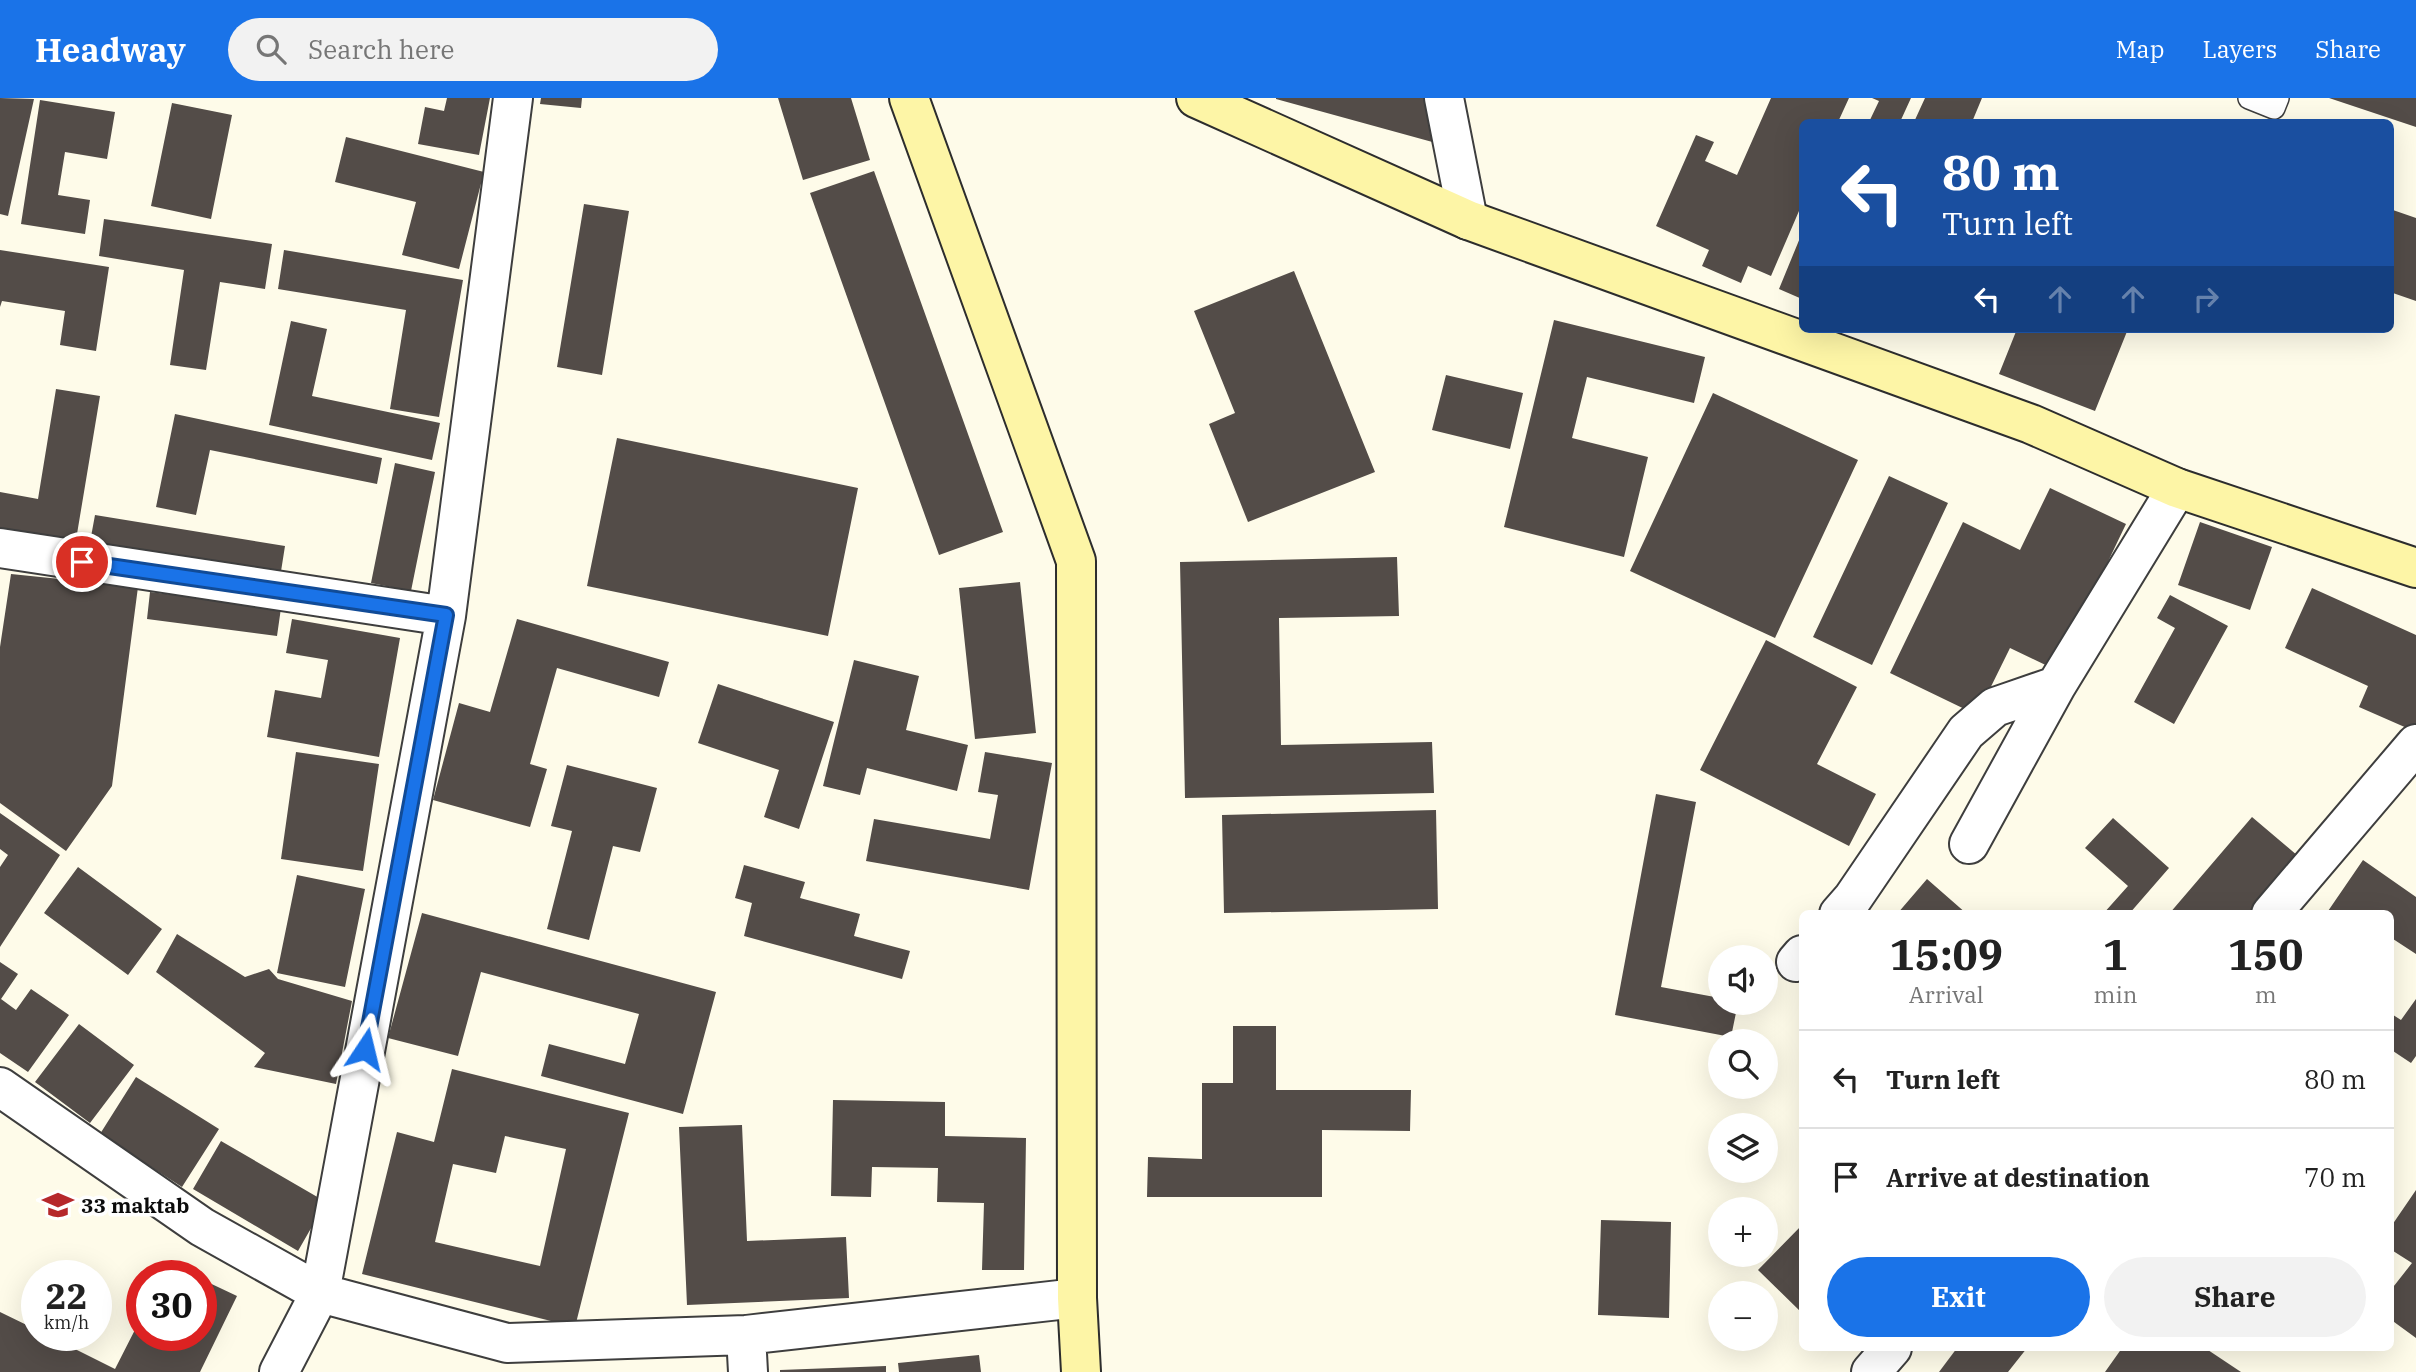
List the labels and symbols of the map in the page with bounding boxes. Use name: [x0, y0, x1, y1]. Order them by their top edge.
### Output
pin: [52, 532, 112, 592]
position arrow: [328, 1012, 402, 1086]
school or university icon: 33 maktab: [41, 1188, 75, 1222]
place label: 33 maktab: [81, 1191, 189, 1219]
speed limit sign: 30: [126, 1260, 217, 1351]

